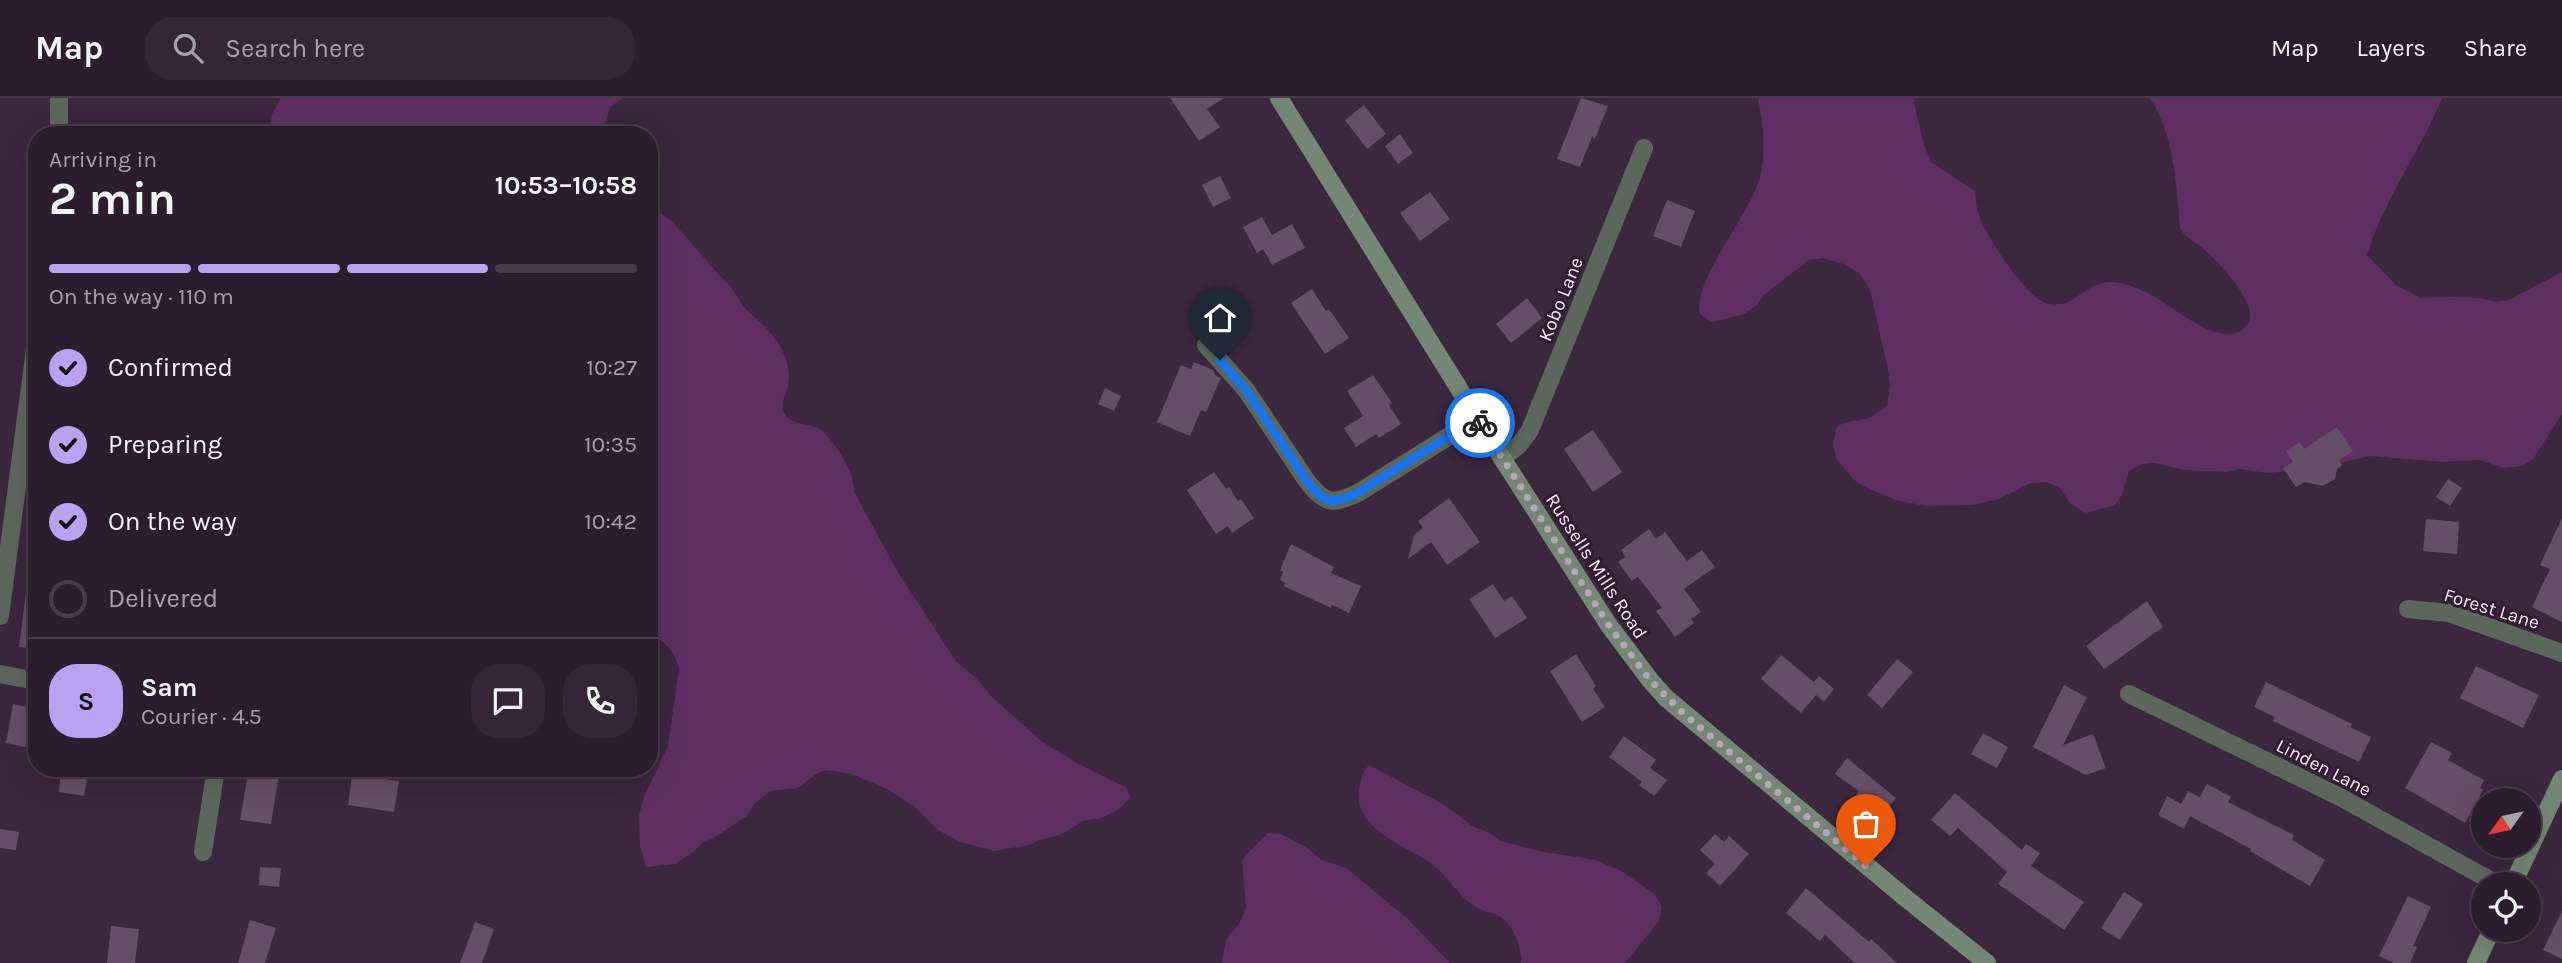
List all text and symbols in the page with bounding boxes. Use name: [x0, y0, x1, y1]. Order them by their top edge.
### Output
search box: [145, 17, 635, 80]
text: Map: [35, 29, 103, 67]
icon: search: [169, 29, 207, 67]
text: Search here: [225, 33, 365, 64]
text: Map: [2271, 34, 2319, 62]
text: Layers: [2357, 34, 2426, 62]
text: Share: [2464, 34, 2527, 62]
text: Arriving in: [49, 146, 157, 173]
text: 10:53–10:58: [495, 170, 637, 201]
text: 2 min: [49, 172, 176, 226]
street label: Kobo Lane: [1534, 254, 1588, 345]
text: On the way · 110 m: [49, 283, 234, 310]
pin: [1190, 288, 1250, 360]
icon: home: [1201, 299, 1239, 337]
icon: check: [49, 349, 87, 387]
text: Confirmed: [108, 352, 233, 383]
text: 10:27: [586, 354, 637, 381]
courier: [1445, 388, 1515, 458]
icon: bike: [1461, 404, 1499, 442]
icon: check: [49, 426, 87, 464]
text: Preparing: [108, 429, 222, 460]
text: 10:35: [584, 431, 637, 458]
street label: Russells Mills Road: [1541, 490, 1651, 643]
icon: check: [49, 503, 87, 541]
text: On the way: [108, 506, 237, 537]
text: 10:42: [584, 508, 637, 535]
text: Delivered: [108, 583, 218, 614]
street label: Forest Lane: [2441, 584, 2542, 634]
button: chat: [471, 664, 545, 738]
button: phone: [563, 664, 637, 738]
text: Sam: [141, 672, 197, 703]
text: S: [78, 686, 94, 717]
text: Courier · 4.5: [141, 703, 262, 730]
street label: Linden Lane: [2272, 735, 2375, 801]
north arrow: [2471, 788, 2541, 858]
map controls: [2471, 788, 2541, 942]
pin: [1836, 794, 1896, 866]
icon: bag: [1847, 805, 1885, 843]
button: locate: [2471, 872, 2541, 942]

